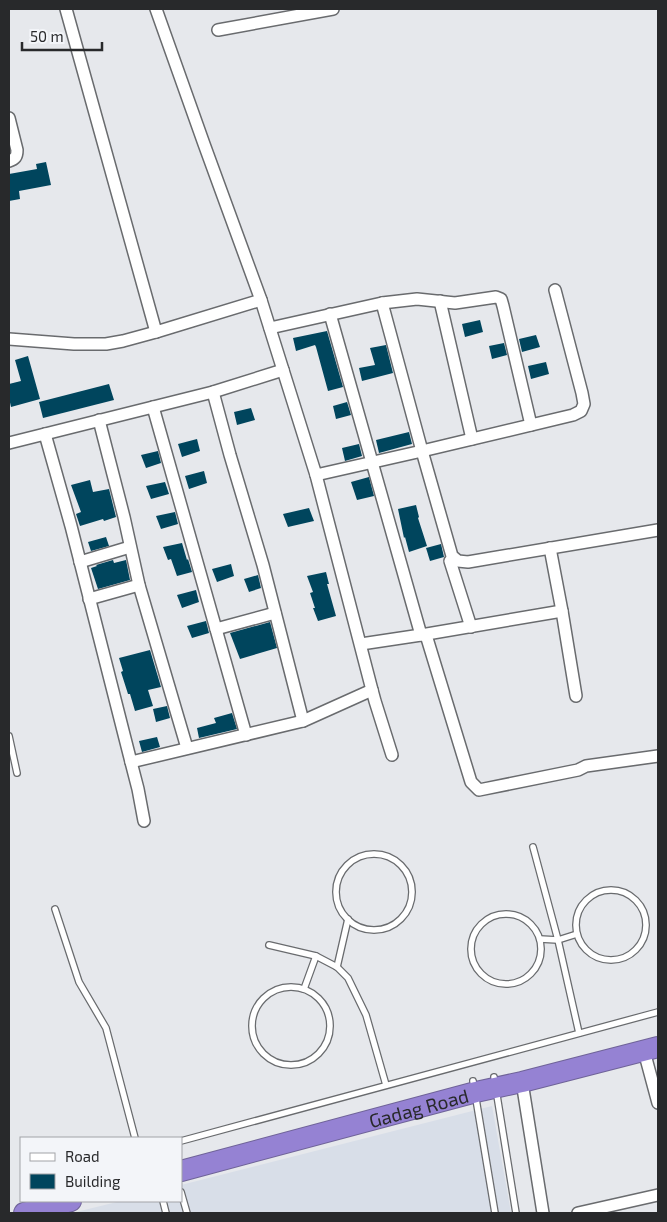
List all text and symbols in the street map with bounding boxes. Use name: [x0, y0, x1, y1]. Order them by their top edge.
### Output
scale bar: [22, 20, 102, 52]
text: 50 m: [30, 27, 64, 45]
street label: Gadag Road: [366, 1083, 471, 1132]
legend: [20, 1137, 182, 1202]
text: Road: [65, 1147, 100, 1165]
text: Building: [65, 1172, 121, 1190]

